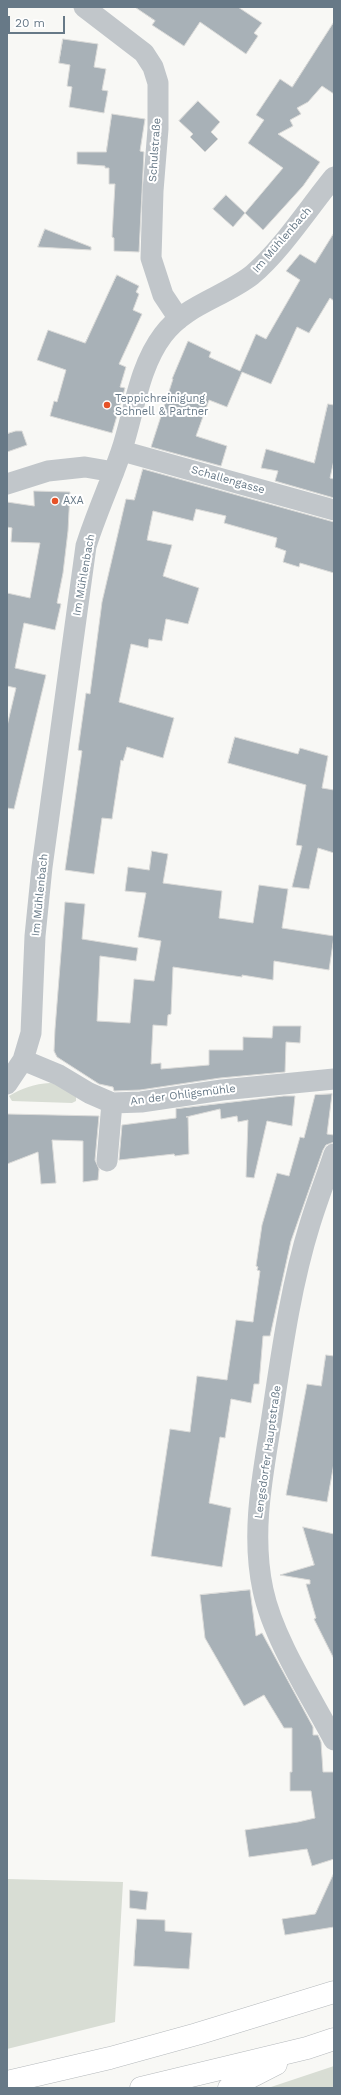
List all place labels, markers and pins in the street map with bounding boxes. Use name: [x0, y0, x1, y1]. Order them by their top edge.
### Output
place label: Teppichreinigung Schnell & Partner: [115, 392, 209, 418]
marker: Teppichreinigung Schnell & Partner: [102, 400, 112, 410]
place label: AXA: [63, 494, 84, 508]
marker: AXA: [50, 496, 60, 506]

